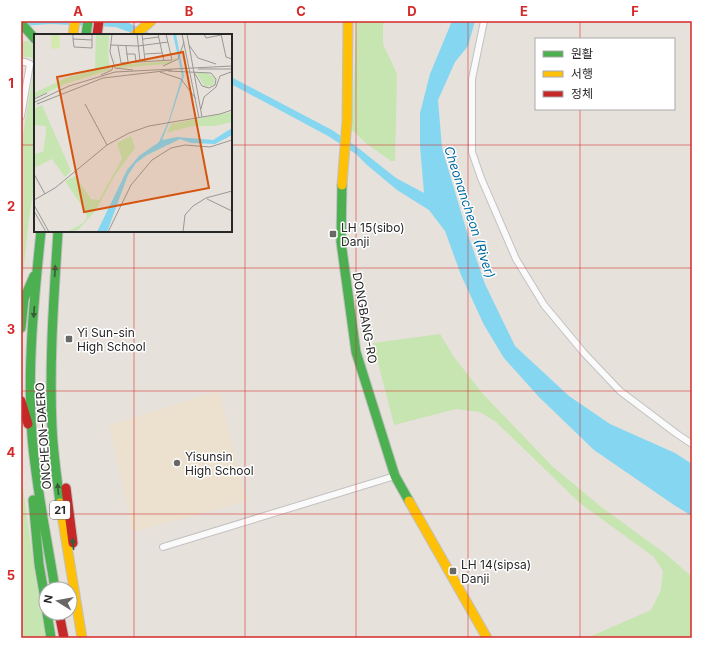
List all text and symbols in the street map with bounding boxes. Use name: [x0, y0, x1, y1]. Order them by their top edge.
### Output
text: A: [73, 3, 83, 19]
text: B: [185, 3, 194, 19]
text: C: [296, 3, 306, 19]
text: D: [407, 3, 417, 19]
text: E: [520, 3, 528, 19]
text: F: [631, 3, 639, 19]
inset map: [34, 34, 232, 232]
legend: [535, 38, 675, 110]
text: 원활: [571, 46, 593, 61]
text: 서행: [571, 66, 593, 81]
text: 1: [8, 75, 14, 91]
text: 정체: [571, 86, 593, 101]
water label: Cheonancheon (River): [441, 144, 499, 280]
text: 2: [7, 198, 15, 214]
place label: LH 15(sibo) Danji: [341, 220, 405, 249]
marker: LH 15(sibo) Danji: [328, 229, 338, 239]
one-way arrow: [52, 264, 58, 277]
street label: DONGBANG-RO: [350, 271, 380, 365]
one-way arrow: [31, 306, 38, 318]
text: 3: [7, 321, 15, 337]
place label: Yi Sun-sin High School: [77, 325, 146, 354]
marker: Yi Sun-sin High School: [64, 334, 74, 344]
street label: ONCHEON-DAERO: [32, 382, 54, 490]
text: 4: [7, 444, 16, 460]
place label: Yisunsin High School: [185, 449, 254, 478]
marker: Yisunsin High School: [172, 458, 182, 468]
one-way arrow: [55, 483, 62, 495]
road number: 21: [50, 501, 70, 519]
one-way arrow: [70, 538, 77, 550]
place label: LH 14(sipsa) Danji: [461, 557, 531, 586]
marker: LH 14(sipsa) Danji: [448, 566, 458, 576]
text: 5: [7, 567, 15, 583]
north arrow: [38, 581, 78, 621]
text: N: [41, 594, 56, 605]

